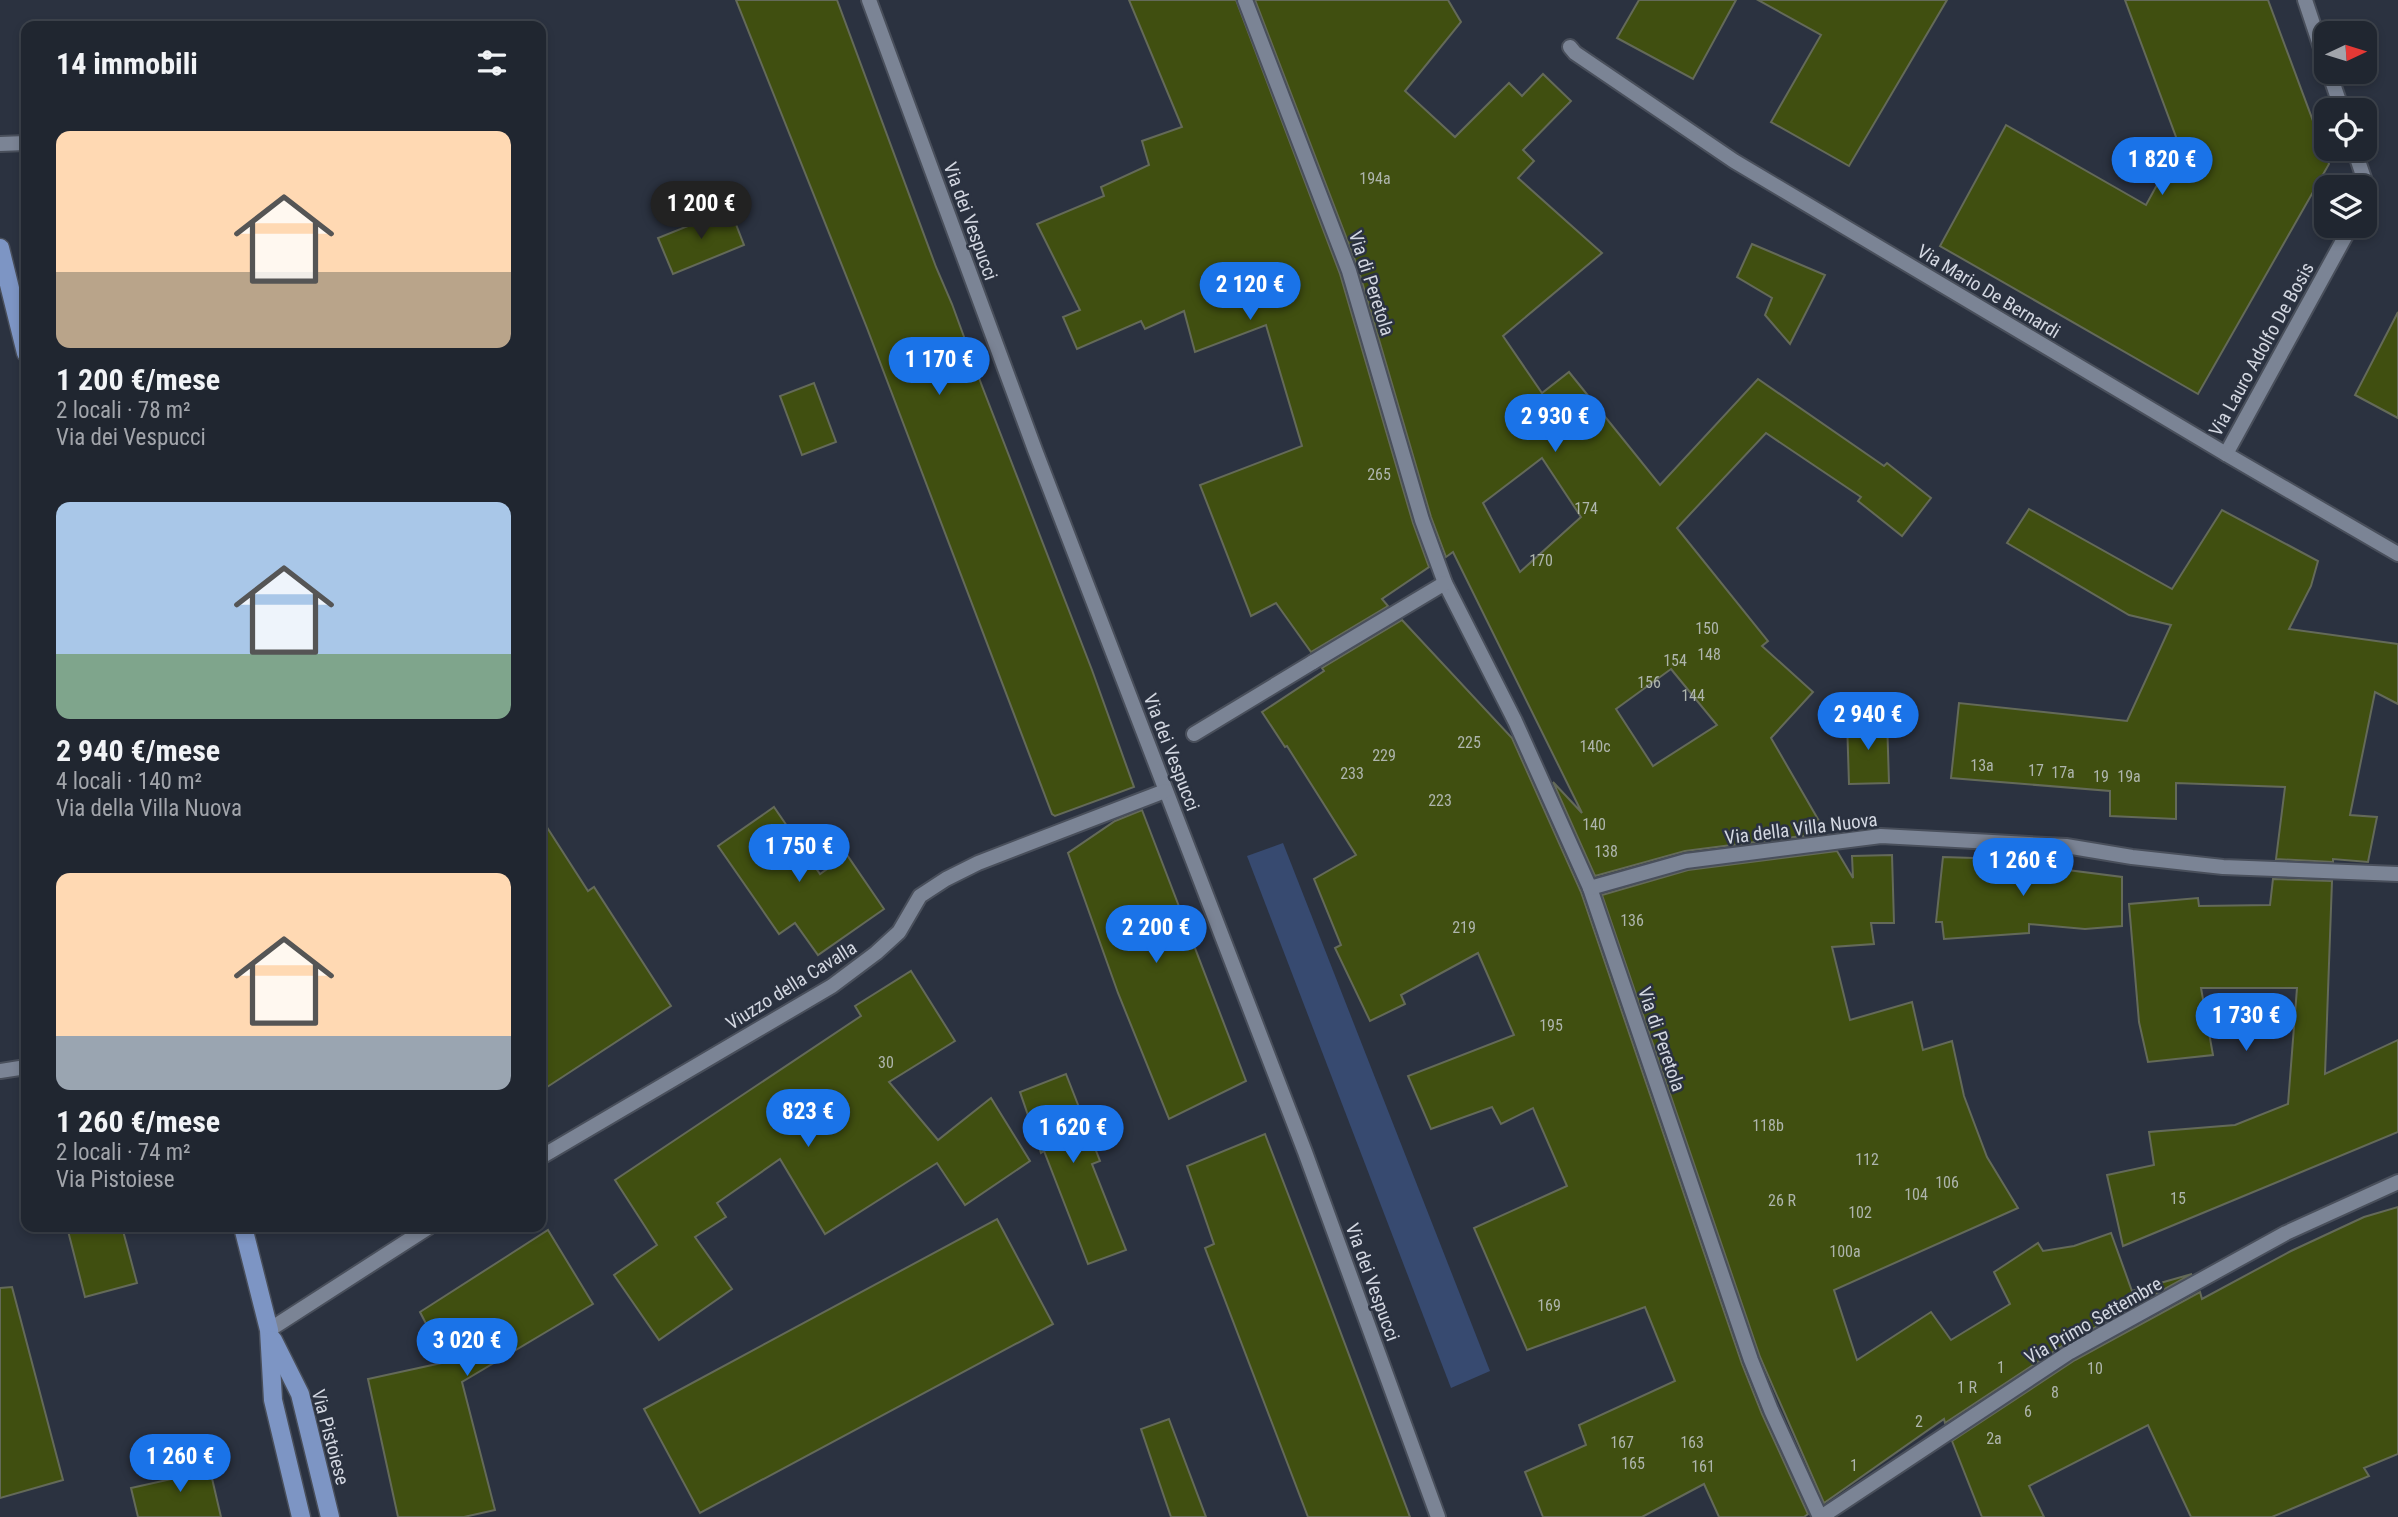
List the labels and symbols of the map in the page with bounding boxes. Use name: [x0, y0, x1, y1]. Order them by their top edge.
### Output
north arrow: [2314, 21, 2376, 84]
pin: 1 820 €: [2097, 138, 2227, 197]
street label: Via dei Vespucci: [939, 159, 1003, 283]
house number: 194a: [1359, 169, 1391, 188]
pin: 1 200 €: [636, 182, 766, 241]
street label: Via di Peretola: [1344, 228, 1399, 338]
street label: Via Mario De Bernardi: [1913, 240, 2064, 343]
street label: Via Lauro Adolfo De Bosis: [2204, 258, 2319, 440]
pin: 2 120 €: [1185, 262, 1315, 322]
pin: 1 170 €: [874, 338, 1004, 397]
pin: 2 930 €: [1490, 394, 1620, 454]
house number: 265: [1367, 465, 1391, 484]
house number: 174: [1574, 499, 1598, 518]
house number: 170: [1529, 551, 1553, 570]
house number: 150: [1695, 619, 1719, 638]
house number: 148: [1697, 645, 1721, 664]
house number: 154: [1663, 651, 1687, 670]
house number: 156: [1637, 673, 1661, 692]
house number: 144: [1681, 686, 1705, 705]
street label: Via dei Vespucci: [1139, 690, 1204, 814]
pin: 2 940 €: [1803, 692, 1933, 752]
house number: 225: [1457, 733, 1481, 752]
house number: 140c: [1579, 737, 1611, 756]
house number: 229: [1372, 746, 1396, 765]
house number: 13a: [1970, 756, 1994, 775]
house number: 17: [2028, 761, 2044, 780]
house number: 17a: [2051, 763, 2075, 782]
house number: 233: [1340, 764, 1364, 783]
house number: 19: [2093, 767, 2109, 786]
house number: 19a: [2117, 767, 2141, 786]
house number: 223: [1428, 791, 1452, 810]
street label: Via della Villa Nuova: [1723, 808, 1879, 849]
house number: 140: [1582, 815, 1606, 834]
pin: 1 750 €: [734, 824, 864, 884]
pin: 1 260 €: [1958, 838, 2088, 898]
house number: 138: [1594, 842, 1618, 861]
pin: 2 200 €: [1091, 906, 1221, 965]
house number: 136: [1620, 911, 1644, 930]
house number: 219: [1452, 918, 1476, 937]
street label: Viuzzo della Cavalla: [722, 936, 861, 1035]
street label: Via di Peretola: [1633, 984, 1690, 1094]
pin: 1 730 €: [2181, 993, 2311, 1053]
house number: 195: [1539, 1016, 1563, 1035]
house number: 30: [878, 1053, 894, 1072]
pin: 823 €: [759, 1090, 857, 1149]
pin: 1 620 €: [1008, 1106, 1138, 1165]
house number: 118b: [1752, 1116, 1784, 1135]
house number: 112: [1855, 1150, 1879, 1169]
house number: 106: [1935, 1173, 1959, 1192]
house number: 104: [1904, 1185, 1928, 1204]
house number: 15: [2170, 1189, 2186, 1208]
house number: 26 R: [1768, 1191, 1796, 1210]
house number: 102: [1848, 1203, 1872, 1222]
street label: Via dei Vespucci: [1341, 1220, 1405, 1344]
house number: 100a: [1829, 1242, 1861, 1261]
street label: Via Primo Settembre: [2021, 1272, 2166, 1369]
house number: 169: [1537, 1296, 1561, 1315]
pin: 3 020 €: [402, 1318, 532, 1378]
house number: 1: [1997, 1358, 2005, 1377]
house number: 10: [2087, 1359, 2103, 1378]
house number: 1 R: [1957, 1378, 1978, 1397]
house number: 8: [2051, 1383, 2059, 1402]
street label: Via Pistoiese: [307, 1387, 354, 1487]
house number: 6: [2024, 1402, 2032, 1421]
house number: 2: [1915, 1412, 1923, 1431]
house number: 2a: [1986, 1429, 2002, 1448]
house number: 167: [1610, 1433, 1634, 1452]
house number: 163: [1680, 1433, 1704, 1452]
pin: 1 260 €: [115, 1434, 245, 1494]
house number: 165: [1621, 1454, 1645, 1473]
house number: 1: [1850, 1456, 1858, 1475]
house number: 161: [1691, 1457, 1715, 1476]

